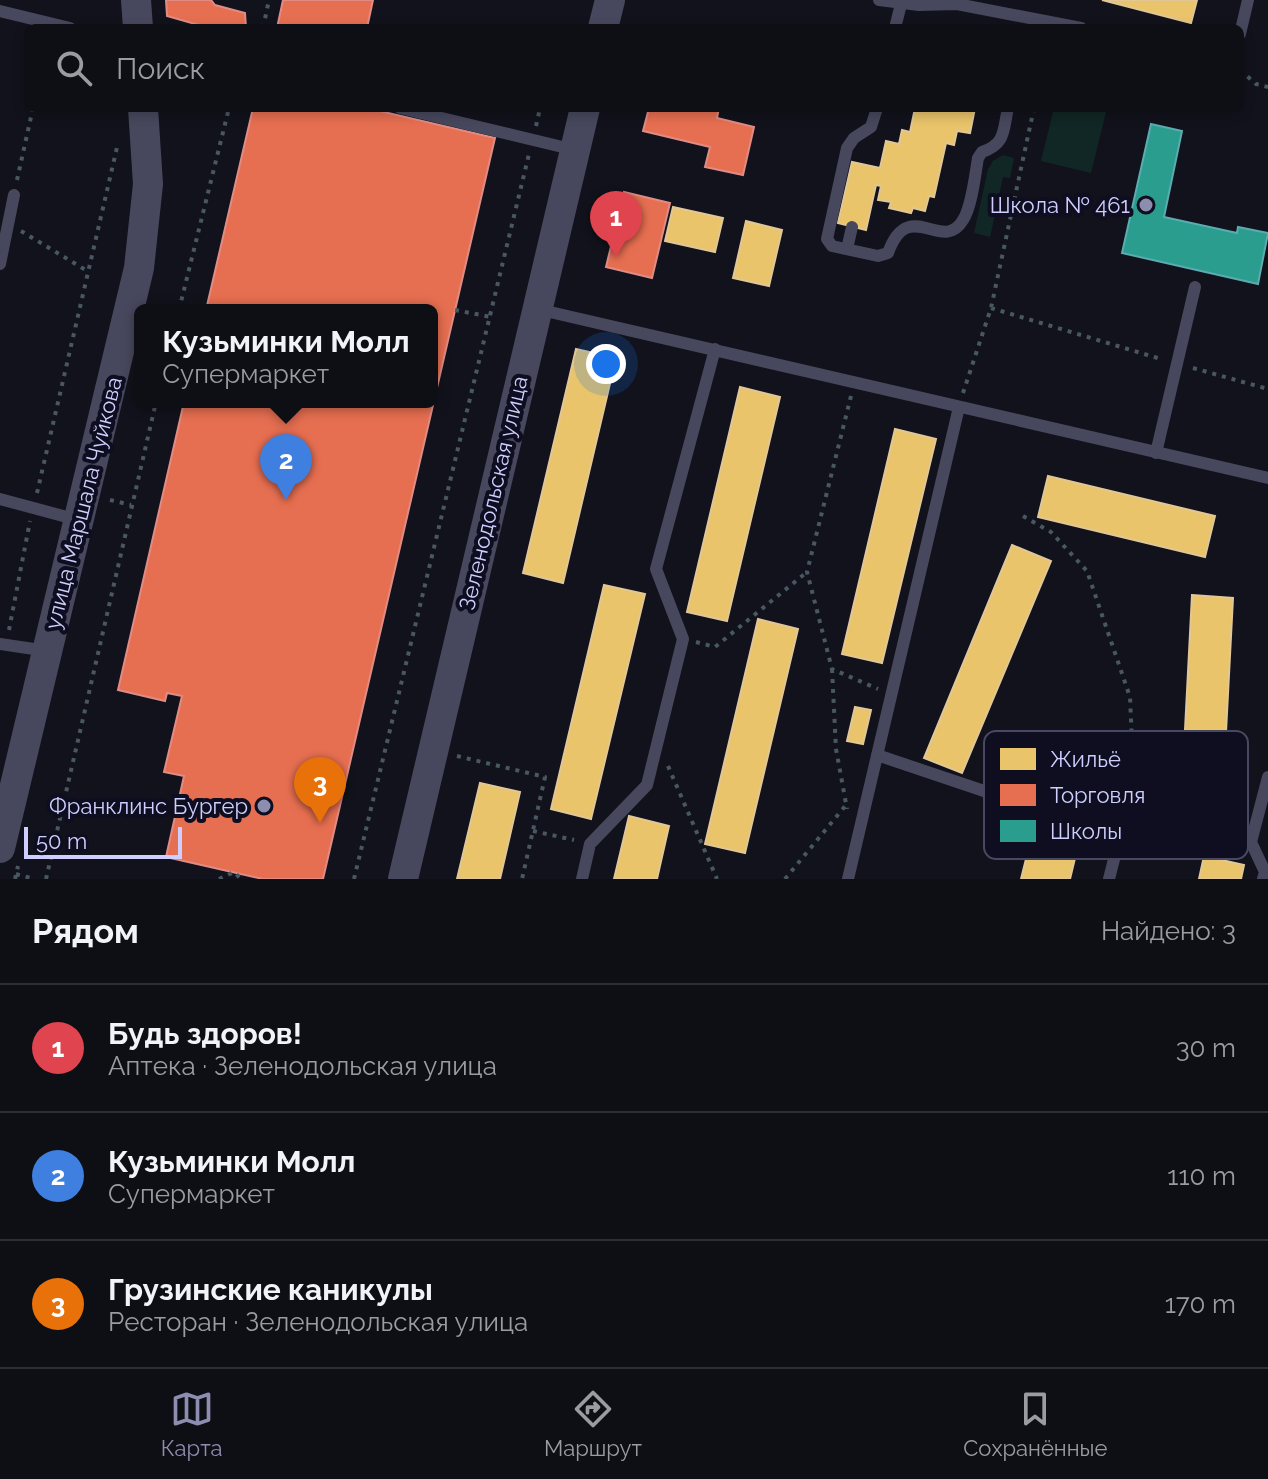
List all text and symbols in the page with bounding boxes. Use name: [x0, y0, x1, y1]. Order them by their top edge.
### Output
search box: [24, 24, 1244, 112]
icon: search: [52, 46, 96, 90]
text: Поиск: [116, 51, 205, 86]
pin: 1: [590, 191, 642, 257]
place label: Школа № 461: [990, 192, 1130, 218]
marker: Школа № 461: [1137, 196, 1155, 214]
popup: [134, 304, 438, 408]
text: Кузьминки Молл: [162, 324, 410, 359]
your location: [586, 344, 626, 384]
text: Супермаркет: [162, 359, 329, 389]
street label: Зеленодольская улица: [453, 373, 533, 613]
street label: улица Маршала Чуйкова: [39, 374, 127, 632]
pin: 2: [260, 434, 312, 500]
legend: [984, 731, 1248, 859]
text: Жильё: [1050, 746, 1121, 772]
pin: 3: [294, 757, 346, 823]
text: Торговля: [1050, 782, 1145, 808]
place label: Франклинс Бургер: [49, 793, 248, 819]
marker: Франклинс Бургер: [255, 797, 273, 815]
text: Школы: [1050, 818, 1122, 844]
scale bar: [24, 823, 182, 859]
text: 50 m: [36, 828, 87, 854]
text: Рядом: [32, 911, 139, 951]
text: Найдено: 3: [1101, 916, 1236, 946]
text: Будь здоров!: [108, 1016, 302, 1051]
text: 1: [52, 1033, 64, 1063]
text: 30 m: [1176, 1033, 1236, 1063]
text: Аптека · Зеленодольская улица: [108, 1051, 497, 1081]
text: Кузьминки Молл: [108, 1144, 355, 1179]
text: 2: [51, 1161, 65, 1191]
text: 110 m: [1167, 1161, 1236, 1191]
text: Супермаркет: [108, 1179, 275, 1209]
text: Грузинские каникулы: [108, 1272, 433, 1307]
text: 3: [51, 1289, 65, 1319]
text: 170 m: [1165, 1289, 1236, 1319]
text: Ресторан · Зеленодольская улица: [108, 1307, 528, 1337]
tab: Карта: [161, 1387, 223, 1461]
tab: Маршрут: [544, 1387, 642, 1461]
tab: Сохранённые: [963, 1387, 1107, 1461]

